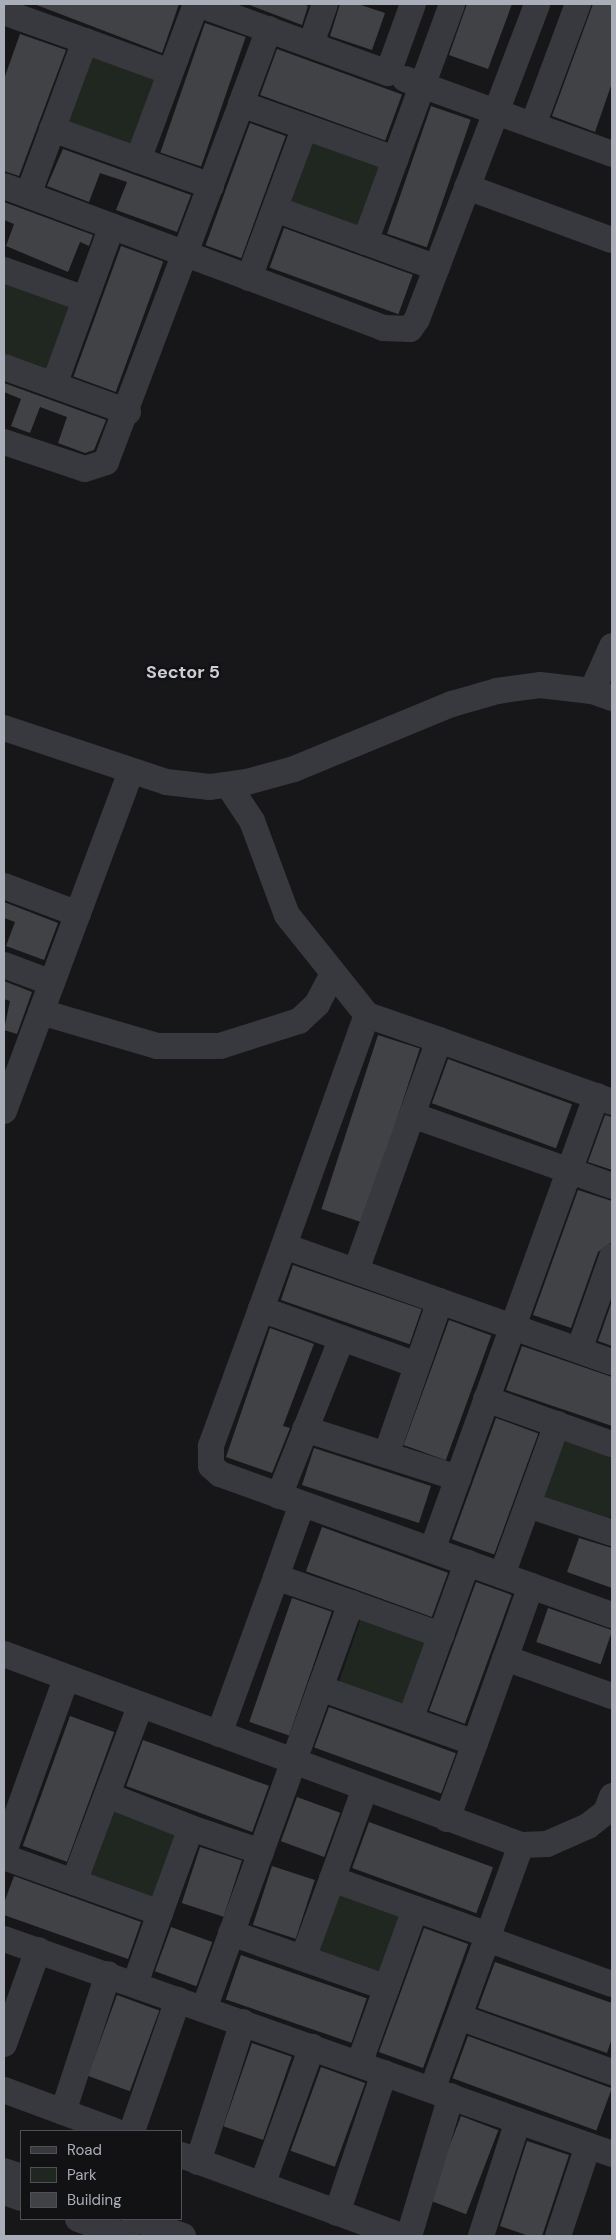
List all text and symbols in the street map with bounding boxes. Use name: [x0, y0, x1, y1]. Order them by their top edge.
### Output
district label: Sector 5: [146, 661, 220, 683]
legend: [20, 2130, 182, 2220]
text: Road: [67, 2140, 102, 2160]
text: Park: [67, 2165, 97, 2185]
text: Building: [67, 2190, 122, 2210]

